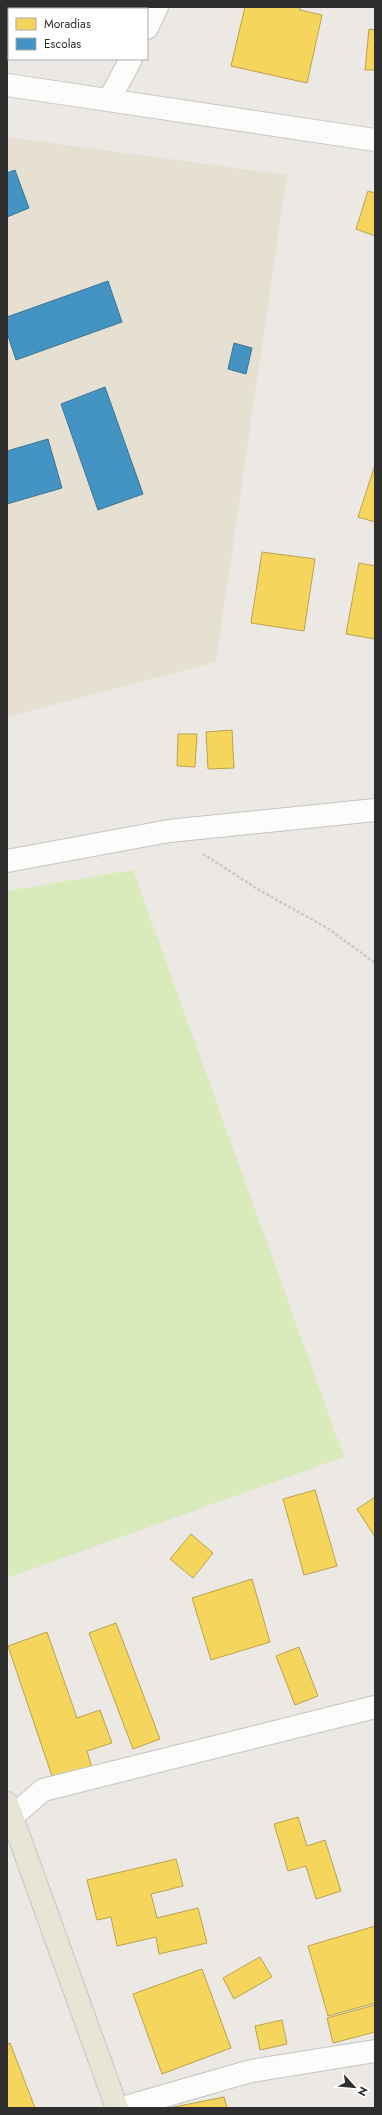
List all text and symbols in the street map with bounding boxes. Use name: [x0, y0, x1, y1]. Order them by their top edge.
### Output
legend: [8, 8, 148, 60]
text: Moradias: [44, 15, 91, 33]
text: Escolas: [44, 35, 81, 53]
north arrow: [334, 2067, 374, 2107]
text: N: [354, 2084, 372, 2099]

